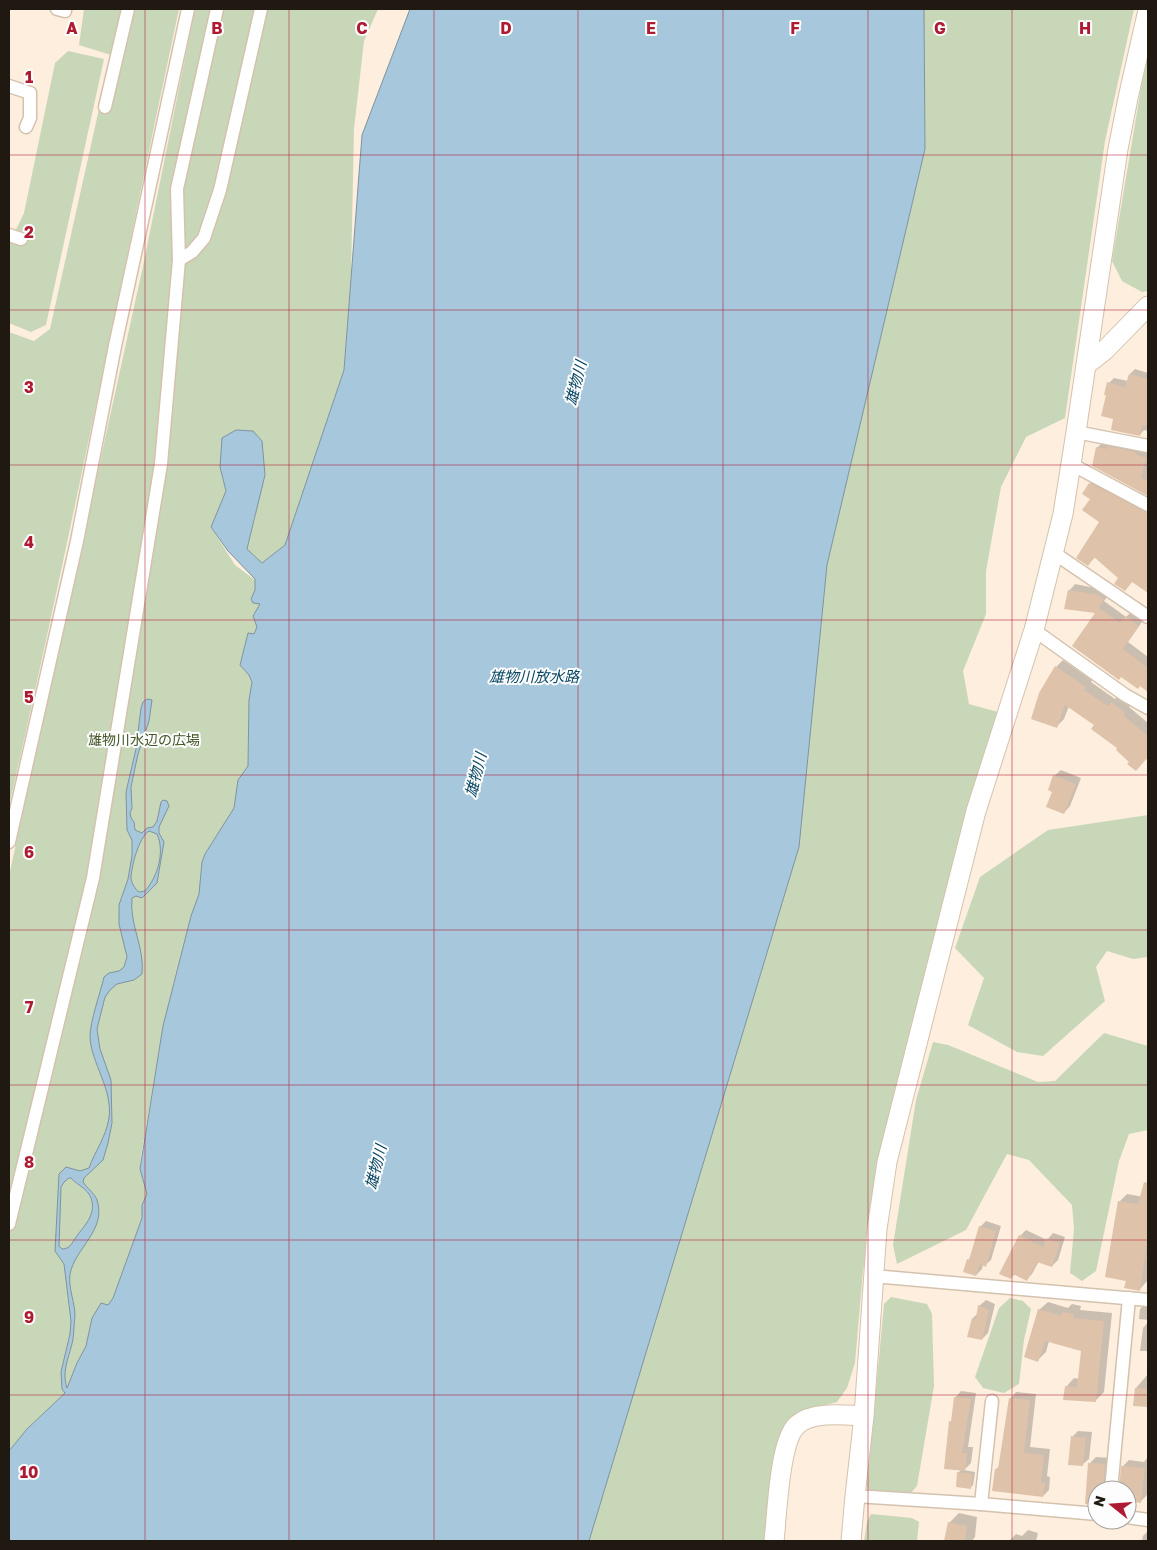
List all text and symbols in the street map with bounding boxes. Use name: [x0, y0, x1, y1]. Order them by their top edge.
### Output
text: A: [66, 18, 78, 38]
text: B: [211, 18, 223, 38]
text: C: [356, 18, 368, 38]
text: D: [500, 18, 512, 38]
text: E: [646, 18, 656, 38]
text: F: [790, 18, 800, 38]
text: G: [934, 18, 946, 38]
text: H: [1079, 18, 1091, 38]
text: 1: [25, 67, 33, 87]
text: 2: [24, 222, 34, 242]
water label: 雄物川: [561, 357, 590, 407]
text: 3: [24, 377, 34, 397]
text: 4: [24, 532, 34, 552]
water label: 雄物川放水路: [489, 667, 581, 685]
text: 5: [24, 687, 34, 707]
park label: 雄物川水辺の広場: [88, 731, 200, 748]
water label: 雄物川: [461, 749, 490, 799]
text: 6: [24, 842, 34, 862]
text: 7: [25, 997, 34, 1017]
water label: 雄物川: [361, 1141, 390, 1191]
text: 8: [24, 1152, 34, 1172]
text: 9: [24, 1307, 34, 1327]
text: 10: [20, 1462, 38, 1482]
north arrow: [1087, 1480, 1137, 1530]
text: N: [1089, 1493, 1109, 1509]

